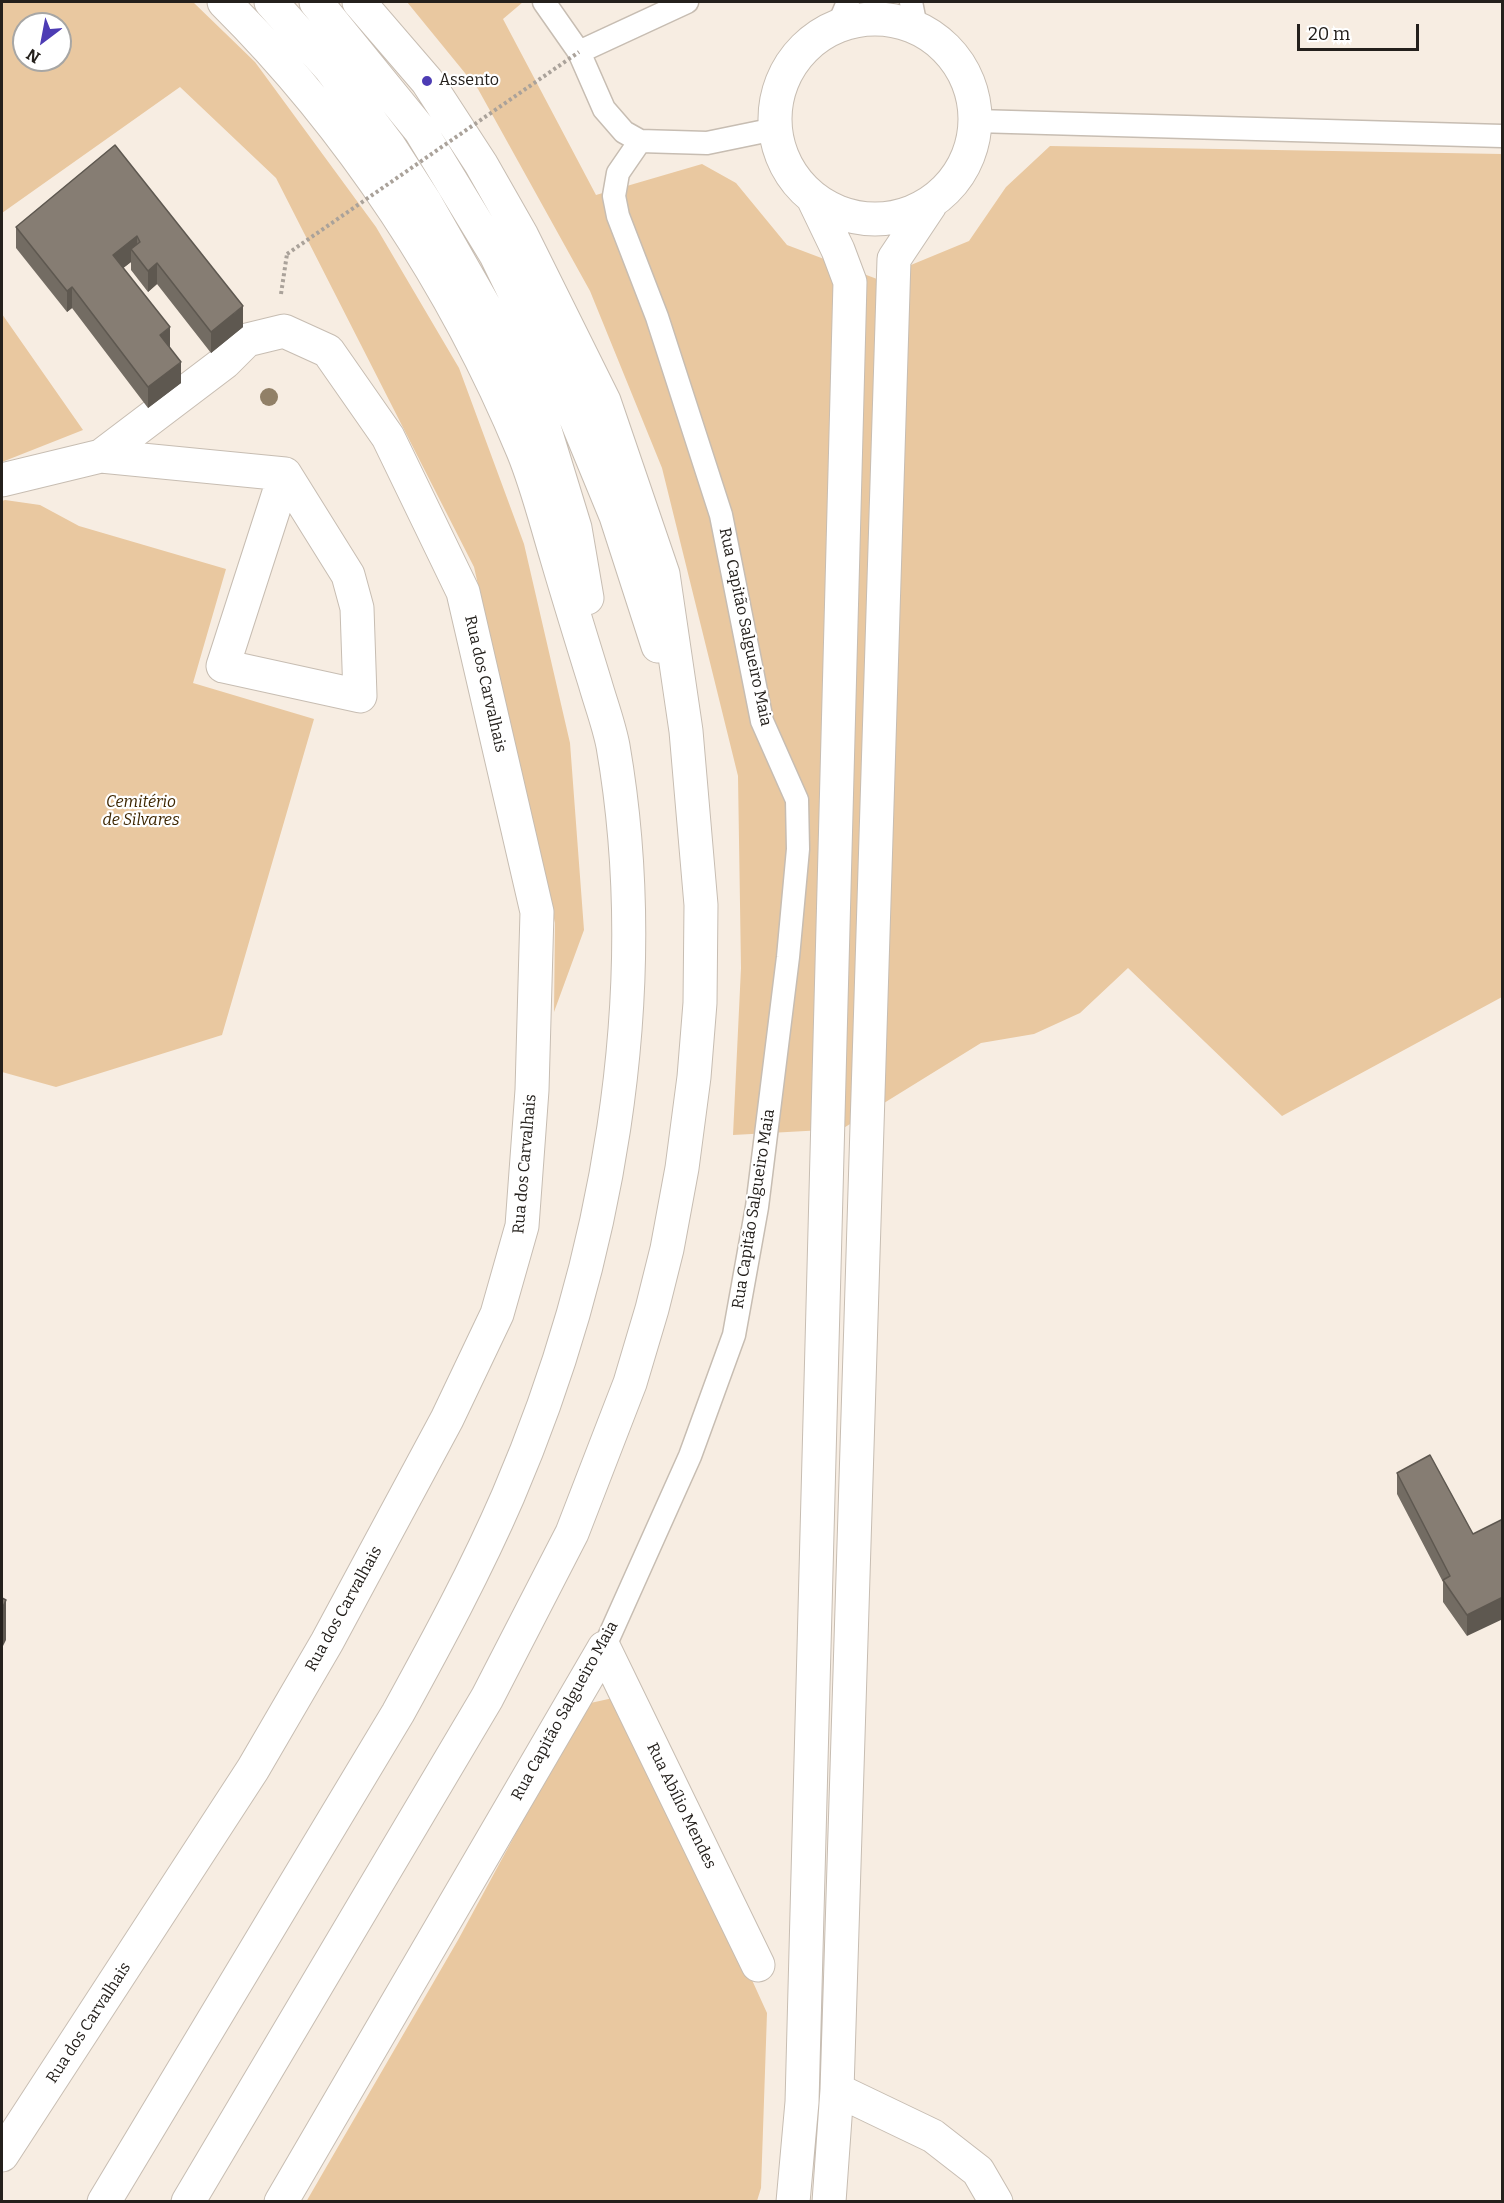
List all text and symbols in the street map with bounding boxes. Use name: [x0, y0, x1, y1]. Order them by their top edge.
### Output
north arrow: [12, 12, 72, 72]
scale bar: [1300, 12, 1422, 50]
text: 20 m: [1308, 23, 1350, 45]
text: N: [23, 45, 44, 67]
place label: Assento: [439, 71, 499, 91]
marker: Assento: [420, 74, 434, 88]
street label: Rua Capitão Salgueiro Maia: [715, 526, 775, 728]
street label: Rua dos Carvalhais: [460, 614, 510, 754]
park label: Cemitério de Silvares: [102, 793, 180, 831]
street label: Rua dos Carvalhais: [509, 1093, 541, 1235]
street label: Rua Capitão Salgueiro Maia: [729, 1108, 779, 1310]
street label: Rua dos Carvalhais: [302, 1543, 386, 1675]
street label: Rua Capitão Salgueiro Maia: [508, 1618, 622, 1804]
street label: Rua Abílio Mendes: [642, 1740, 720, 1872]
street label: Rua dos Carvalhais: [43, 1959, 135, 2087]

